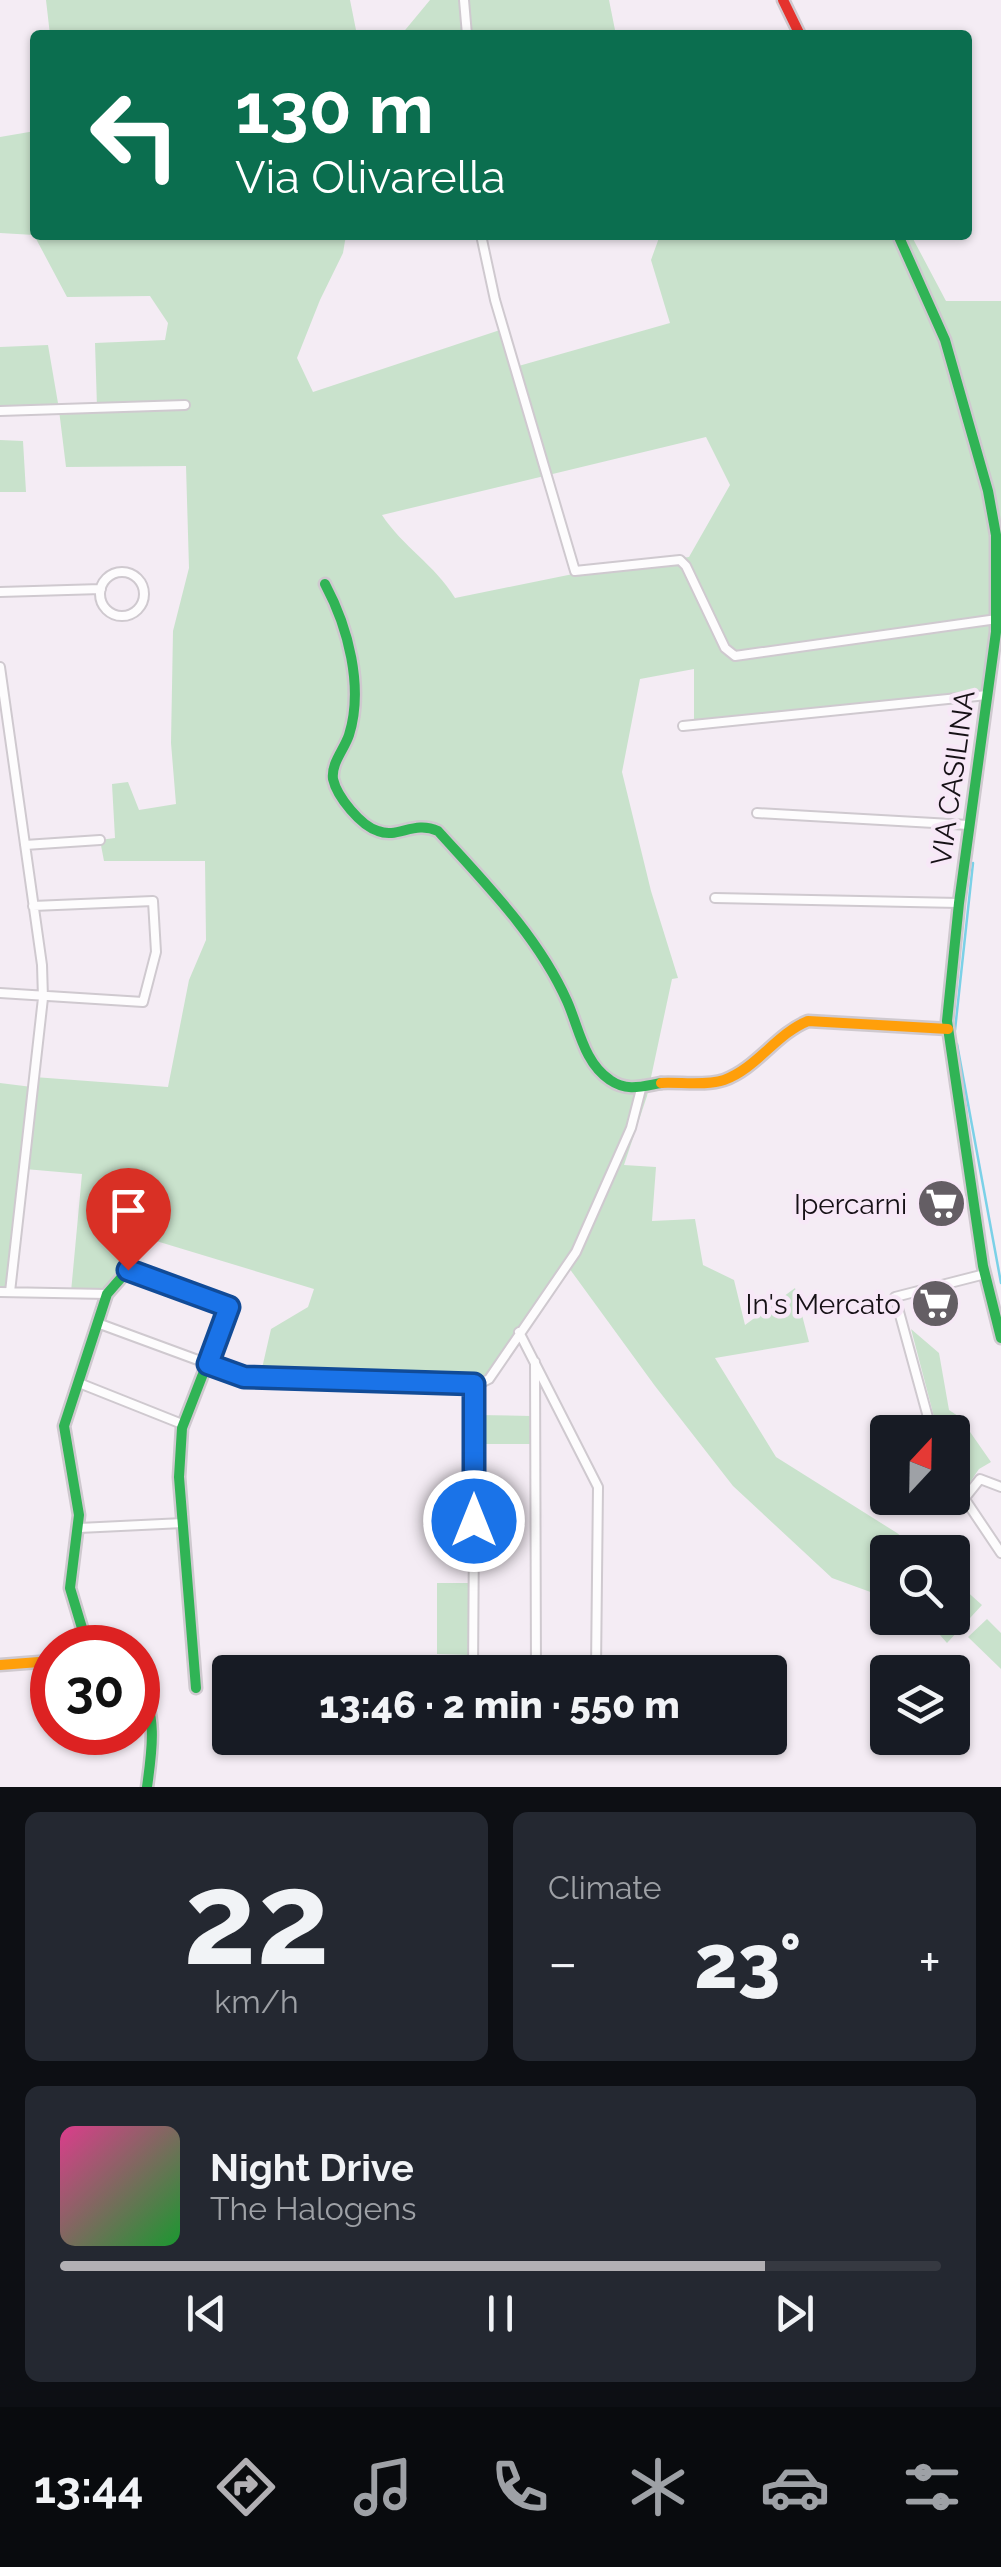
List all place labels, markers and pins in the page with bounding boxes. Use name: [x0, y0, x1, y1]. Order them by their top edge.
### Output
pin: [86, 1168, 171, 1271]
supermarket icon: Ipercarni: [916, 1178, 968, 1230]
place label: Ipercarni: [794, 1188, 907, 1221]
supermarket icon: In's Mercato: [910, 1278, 962, 1330]
place label: In's Mercato: [746, 1288, 901, 1321]

